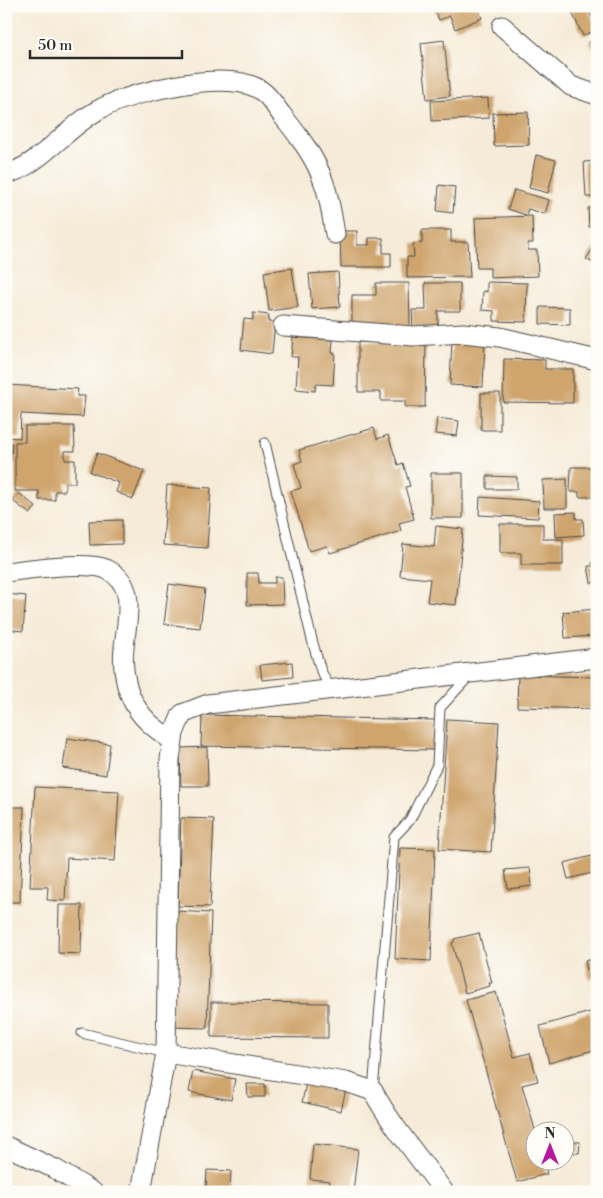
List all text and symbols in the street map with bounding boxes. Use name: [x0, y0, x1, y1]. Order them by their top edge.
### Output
scale bar: [30, 28, 182, 60]
text: 50 m: [38, 36, 72, 55]
north arrow: [526, 1120, 576, 1170]
text: N: [544, 1125, 556, 1143]

